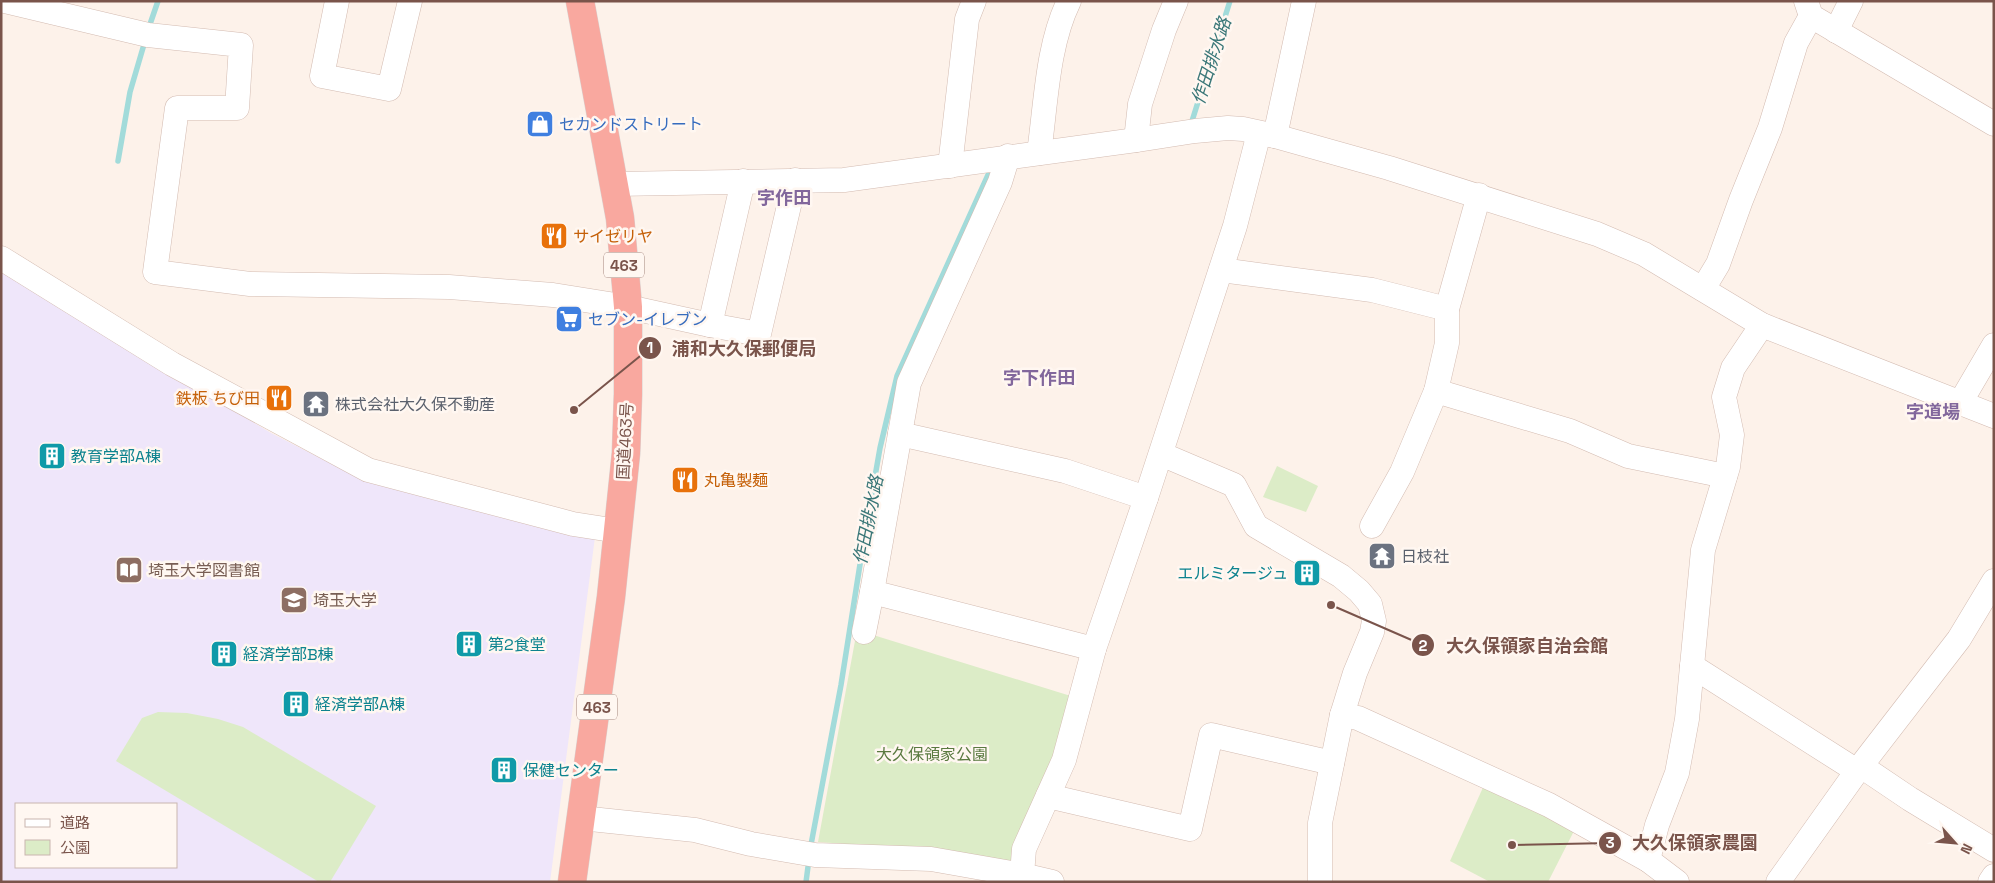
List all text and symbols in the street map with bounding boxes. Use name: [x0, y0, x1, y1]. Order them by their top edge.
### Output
water label: 作田排水路: [1186, 13, 1236, 107]
shop icon: セカンドストリート: [525, 109, 555, 139]
place label: セカンドストリート: [559, 114, 703, 135]
district label: 字作田: [757, 186, 811, 209]
restaurant icon: サイゼリヤ: [539, 221, 569, 251]
place label: サイゼリヤ: [573, 226, 653, 247]
road number: 463: [604, 252, 644, 278]
supermarket icon: セブン-イレブン: [554, 304, 584, 334]
place label: セブン-イレブン: [588, 309, 707, 330]
callout: 浦和大久保郵便局: [637, 332, 826, 365]
text: 浦和大久保郵便局: [672, 337, 816, 360]
text: 1: [647, 338, 653, 357]
district label: 字下作田: [1003, 366, 1075, 389]
restaurant icon: 鉄板 ちび田: [264, 383, 294, 413]
place label: 鉄板 ちび田: [176, 388, 260, 409]
temple icon: 株式会社大久保不動産: [301, 389, 331, 419]
place label: 株式会社大久保不動産: [335, 394, 495, 415]
district label: 字道場: [1906, 400, 1960, 423]
street label: 国道463号: [612, 402, 638, 480]
building icon: 教育学部A棟: [37, 441, 67, 471]
place label: 教育学部A棟: [71, 446, 161, 467]
restaurant icon: 丸亀製麺: [670, 465, 700, 495]
place label: 丸亀製麺: [704, 470, 768, 491]
water label: 作田排水路: [848, 472, 888, 566]
temple icon: 日枝社: [1367, 541, 1397, 571]
place label: 日枝社: [1401, 546, 1449, 567]
library icon: 埼玉大学図書館: [114, 555, 144, 585]
building icon: エルミタージュ: [1292, 558, 1322, 588]
place label: 埼玉大学図書館: [148, 560, 260, 581]
place label: エルミタージュ: [1177, 563, 1288, 584]
school or university icon: 埼玉大学: [279, 585, 309, 615]
place label: 埼玉大学: [313, 590, 377, 611]
building icon: 第2食堂: [454, 629, 484, 659]
callout: 大久保領家自治会館: [1411, 629, 1618, 662]
place label: 第2食堂: [488, 634, 546, 655]
text: 大久保領家自治会館: [1446, 634, 1608, 657]
text: 2: [1419, 636, 1428, 655]
building icon: 経済学部B棟: [209, 639, 239, 669]
place label: 経済学部B棟: [243, 644, 334, 665]
building icon: 経済学部A棟: [281, 689, 311, 719]
place label: 経済学部A棟: [315, 694, 405, 715]
road number: 463: [577, 694, 617, 720]
park label: 大久保領家公園: [876, 744, 988, 765]
building icon: 保健センター: [489, 755, 519, 785]
place label: 保健センター: [523, 760, 619, 781]
legend: [15, 803, 178, 868]
text: 道路: [60, 813, 90, 832]
north arrow: [1930, 818, 1980, 868]
callout: 大久保領家農園: [1597, 826, 1768, 859]
text: 大久保領家農園: [1632, 831, 1758, 854]
text: 3: [1605, 833, 1615, 852]
text: 公園: [60, 838, 90, 857]
text: N: [1956, 841, 1977, 857]

